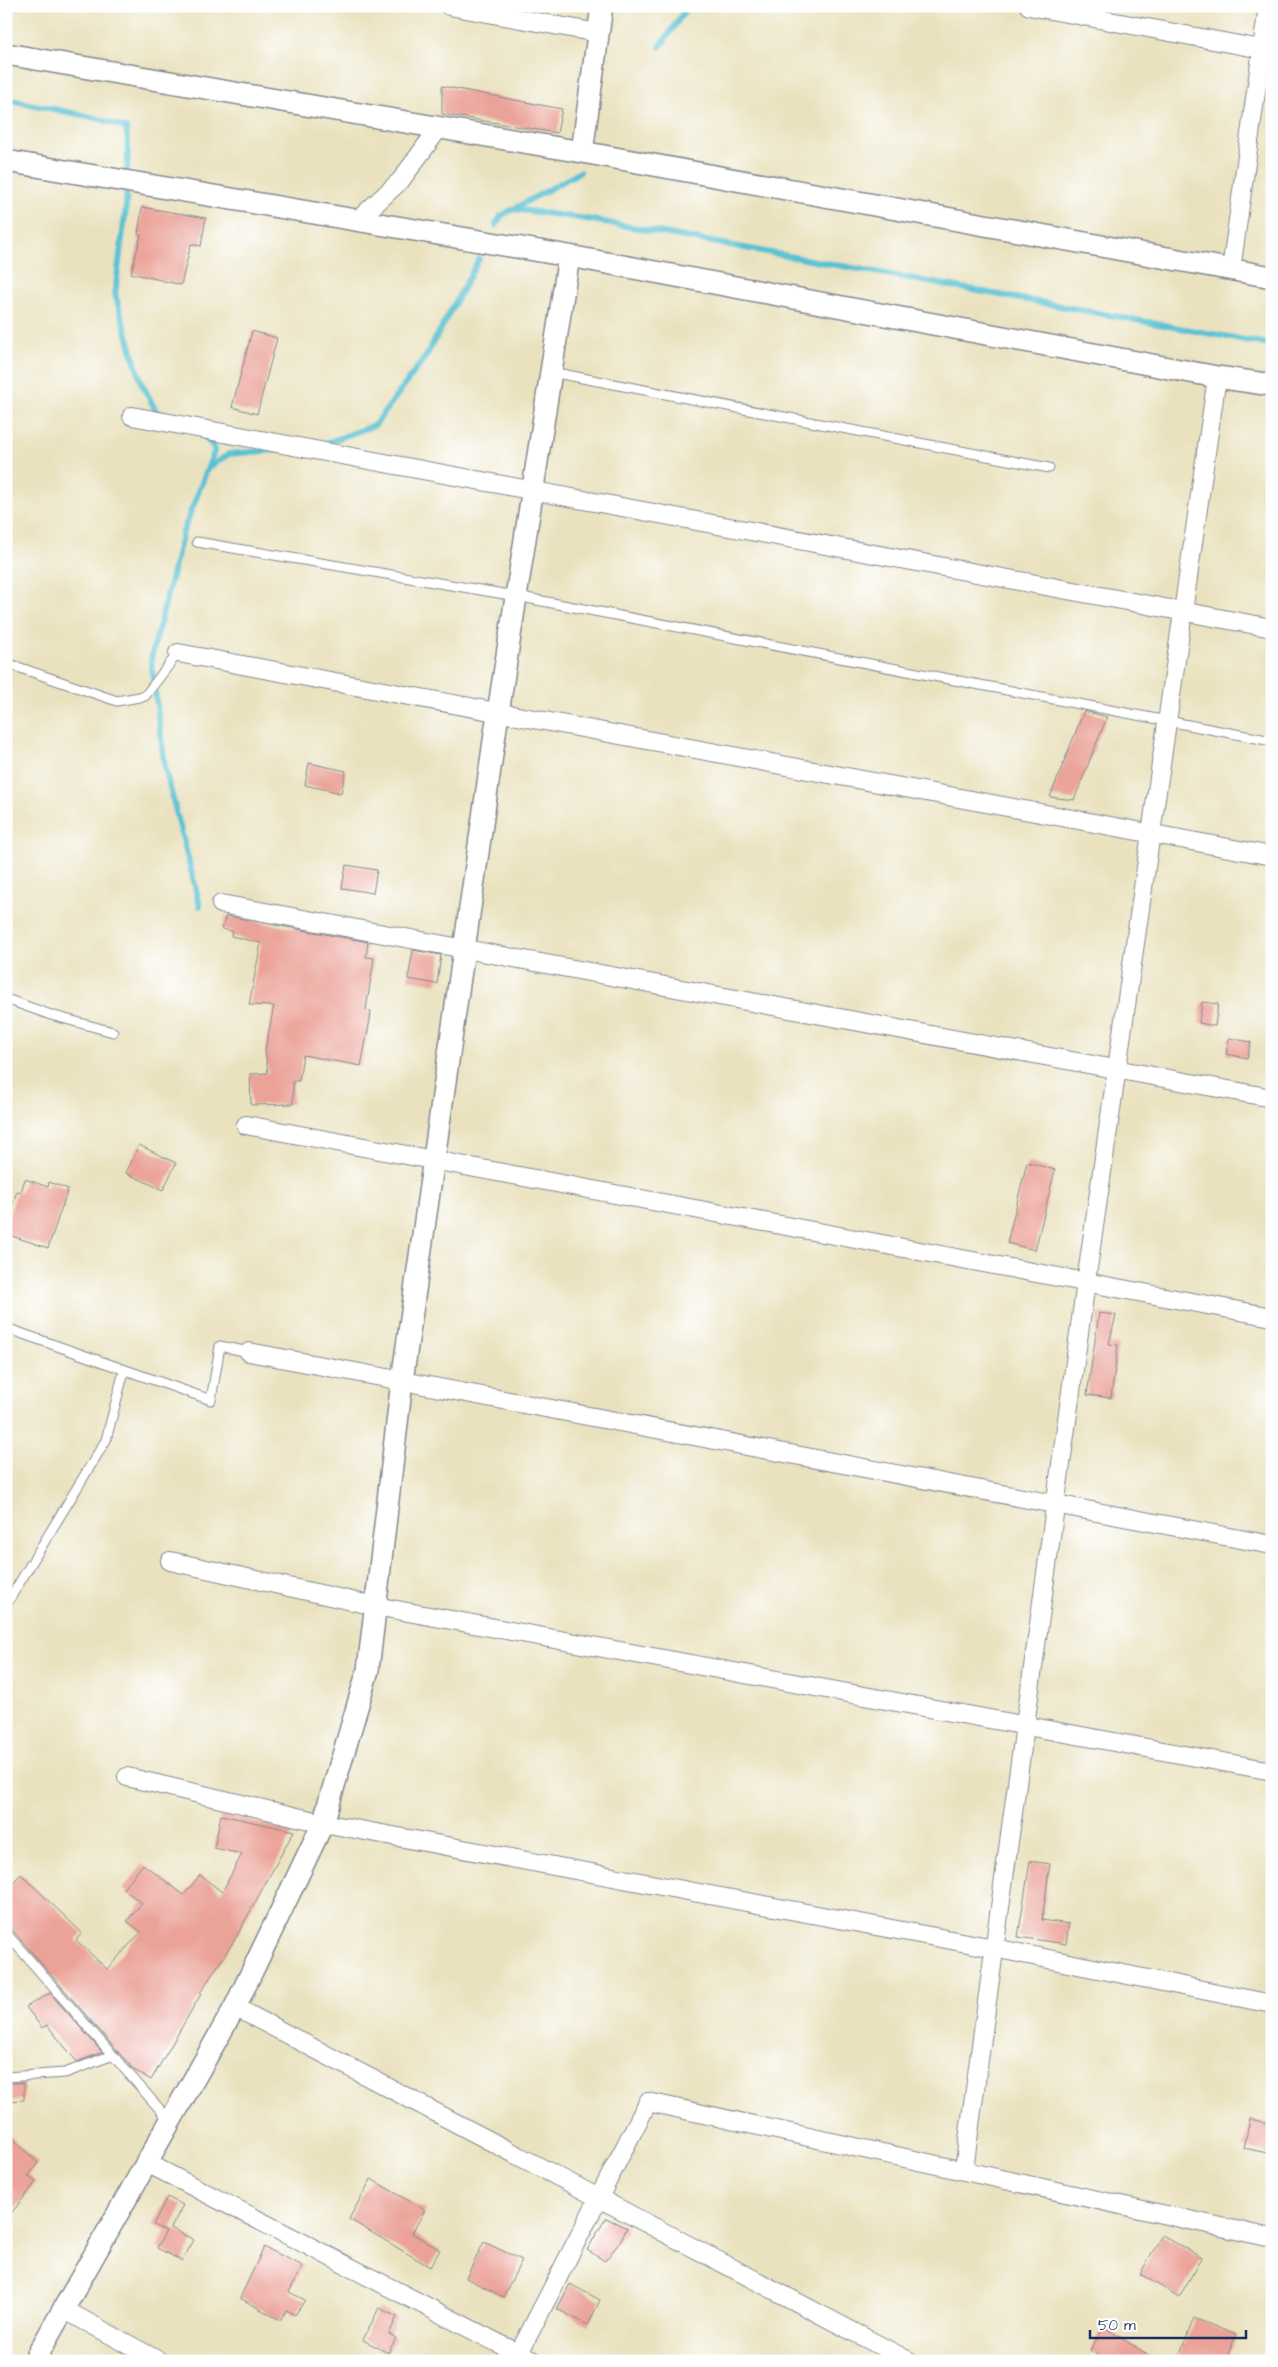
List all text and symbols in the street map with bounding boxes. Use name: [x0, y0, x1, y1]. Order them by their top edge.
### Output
scale bar: [1090, 2307, 1247, 2339]
text: 50 m: [1098, 2315, 1136, 2336]

